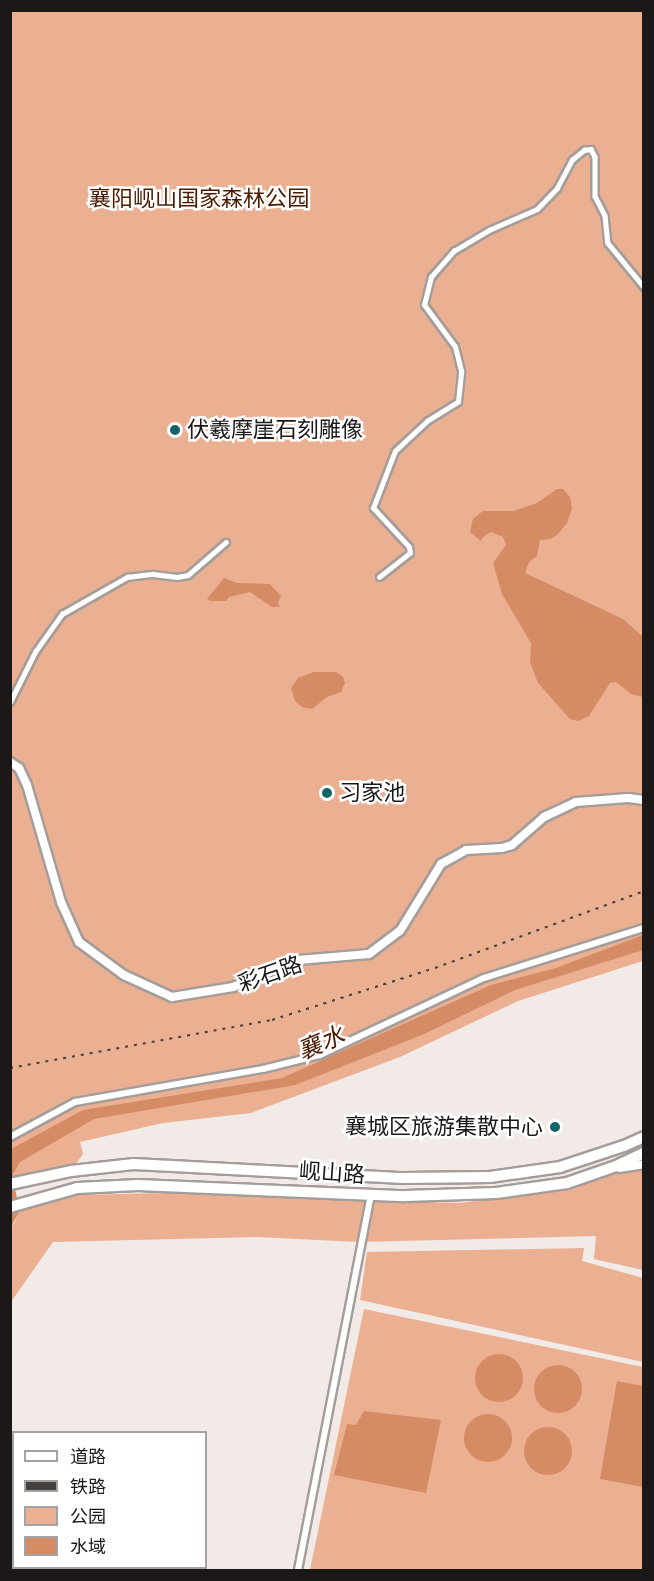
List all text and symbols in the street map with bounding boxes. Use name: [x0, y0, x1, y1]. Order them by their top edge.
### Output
park label: 襄阳岘山国家森林公园: [89, 186, 309, 212]
place label: 伏羲摩崖石刻雕像: [187, 417, 363, 443]
marker: 伏羲摩崖石刻雕像: [168, 423, 182, 437]
place label: 习家池: [339, 780, 405, 806]
marker: 习家池: [320, 786, 334, 800]
street label: 彩石路: [235, 951, 305, 997]
water label: 襄水: [293, 1020, 349, 1066]
place label: 襄城区旅游集散中心: [345, 1114, 543, 1140]
marker: 襄城区旅游集散中心: [548, 1120, 562, 1134]
street label: 岘山路: [298, 1158, 366, 1188]
legend: [12, 1431, 207, 1569]
text: 道路: [70, 1444, 106, 1470]
text: 铁路: [70, 1474, 106, 1500]
text: 公园: [70, 1504, 106, 1530]
text: 水域: [70, 1534, 106, 1560]

